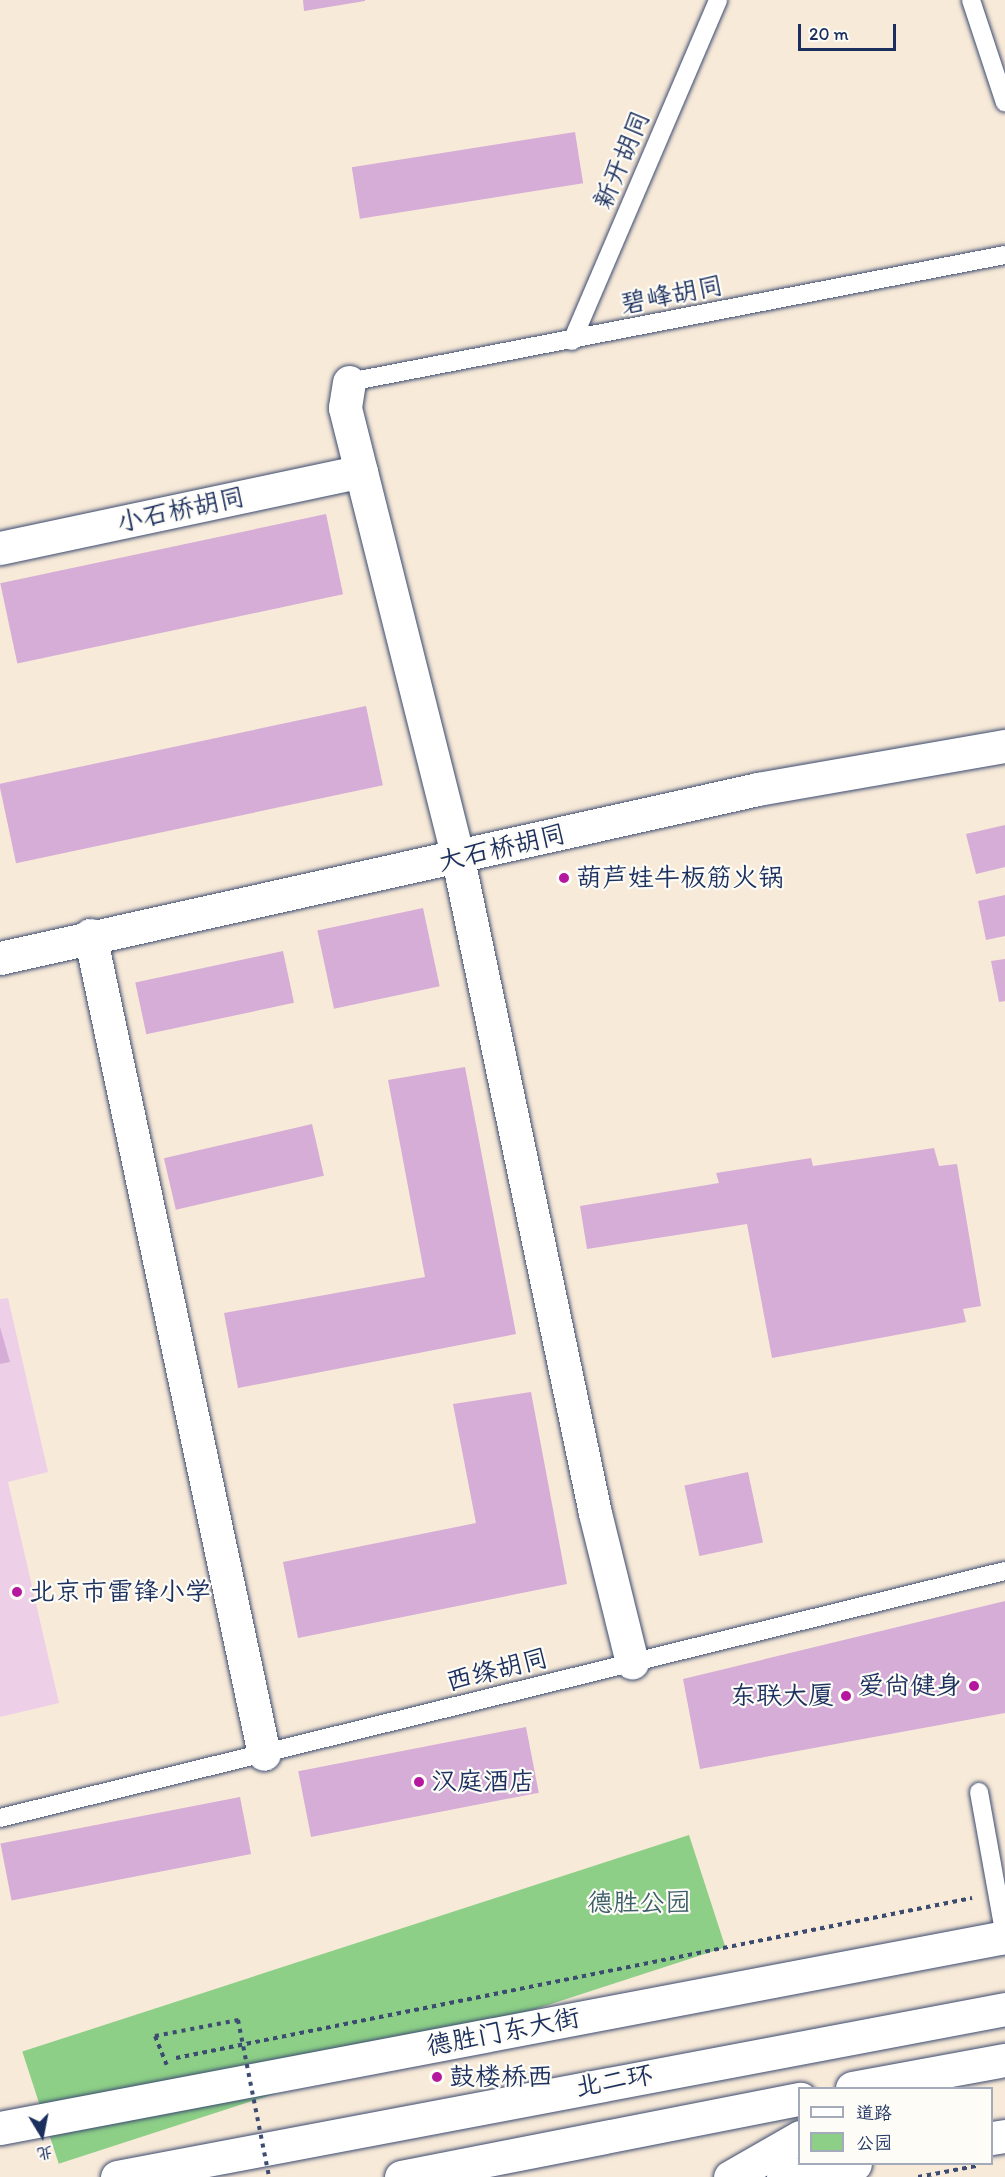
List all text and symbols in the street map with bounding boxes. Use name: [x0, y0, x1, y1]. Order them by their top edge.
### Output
scale bar: [801, 12, 898, 50]
text: 20 m: [809, 23, 849, 45]
street label: 新开胡同: [587, 106, 657, 214]
street label: 碧峰胡同: [618, 270, 726, 320]
street label: 小石桥胡同: [114, 481, 248, 539]
street label: 大石桥胡同: [435, 818, 569, 878]
place label: 葫芦娃牛板筋火锅: [576, 862, 784, 894]
marker: 葫芦娃牛板筋火锅: [557, 871, 571, 885]
place label: 北京市雷锋小学: [29, 1576, 211, 1608]
marker: 北京市雷锋小学: [10, 1585, 24, 1599]
street label: 西绦胡同: [443, 1642, 551, 1698]
place label: 爱尚健身: [858, 1670, 962, 1702]
marker: 爱尚健身: [967, 1679, 981, 1693]
place label: 东联大厦: [730, 1680, 834, 1712]
marker: 东联大厦: [839, 1689, 853, 1703]
place label: 汉庭酒店: [431, 1766, 535, 1798]
marker: 汉庭酒店: [412, 1775, 426, 1789]
park label: 德胜公园: [587, 1887, 691, 1919]
street label: 德胜门东大街: [423, 2002, 583, 2062]
street label: 北二环: [573, 2059, 655, 2103]
place label: 鼓楼桥西: [449, 2061, 553, 2093]
marker: 鼓楼桥西: [430, 2070, 444, 2084]
legend: [798, 2087, 993, 2165]
text: 道路: [856, 2102, 892, 2124]
north arrow: [12, 2105, 72, 2165]
text: 公园: [856, 2132, 892, 2154]
text: 北: [36, 2142, 55, 2164]

